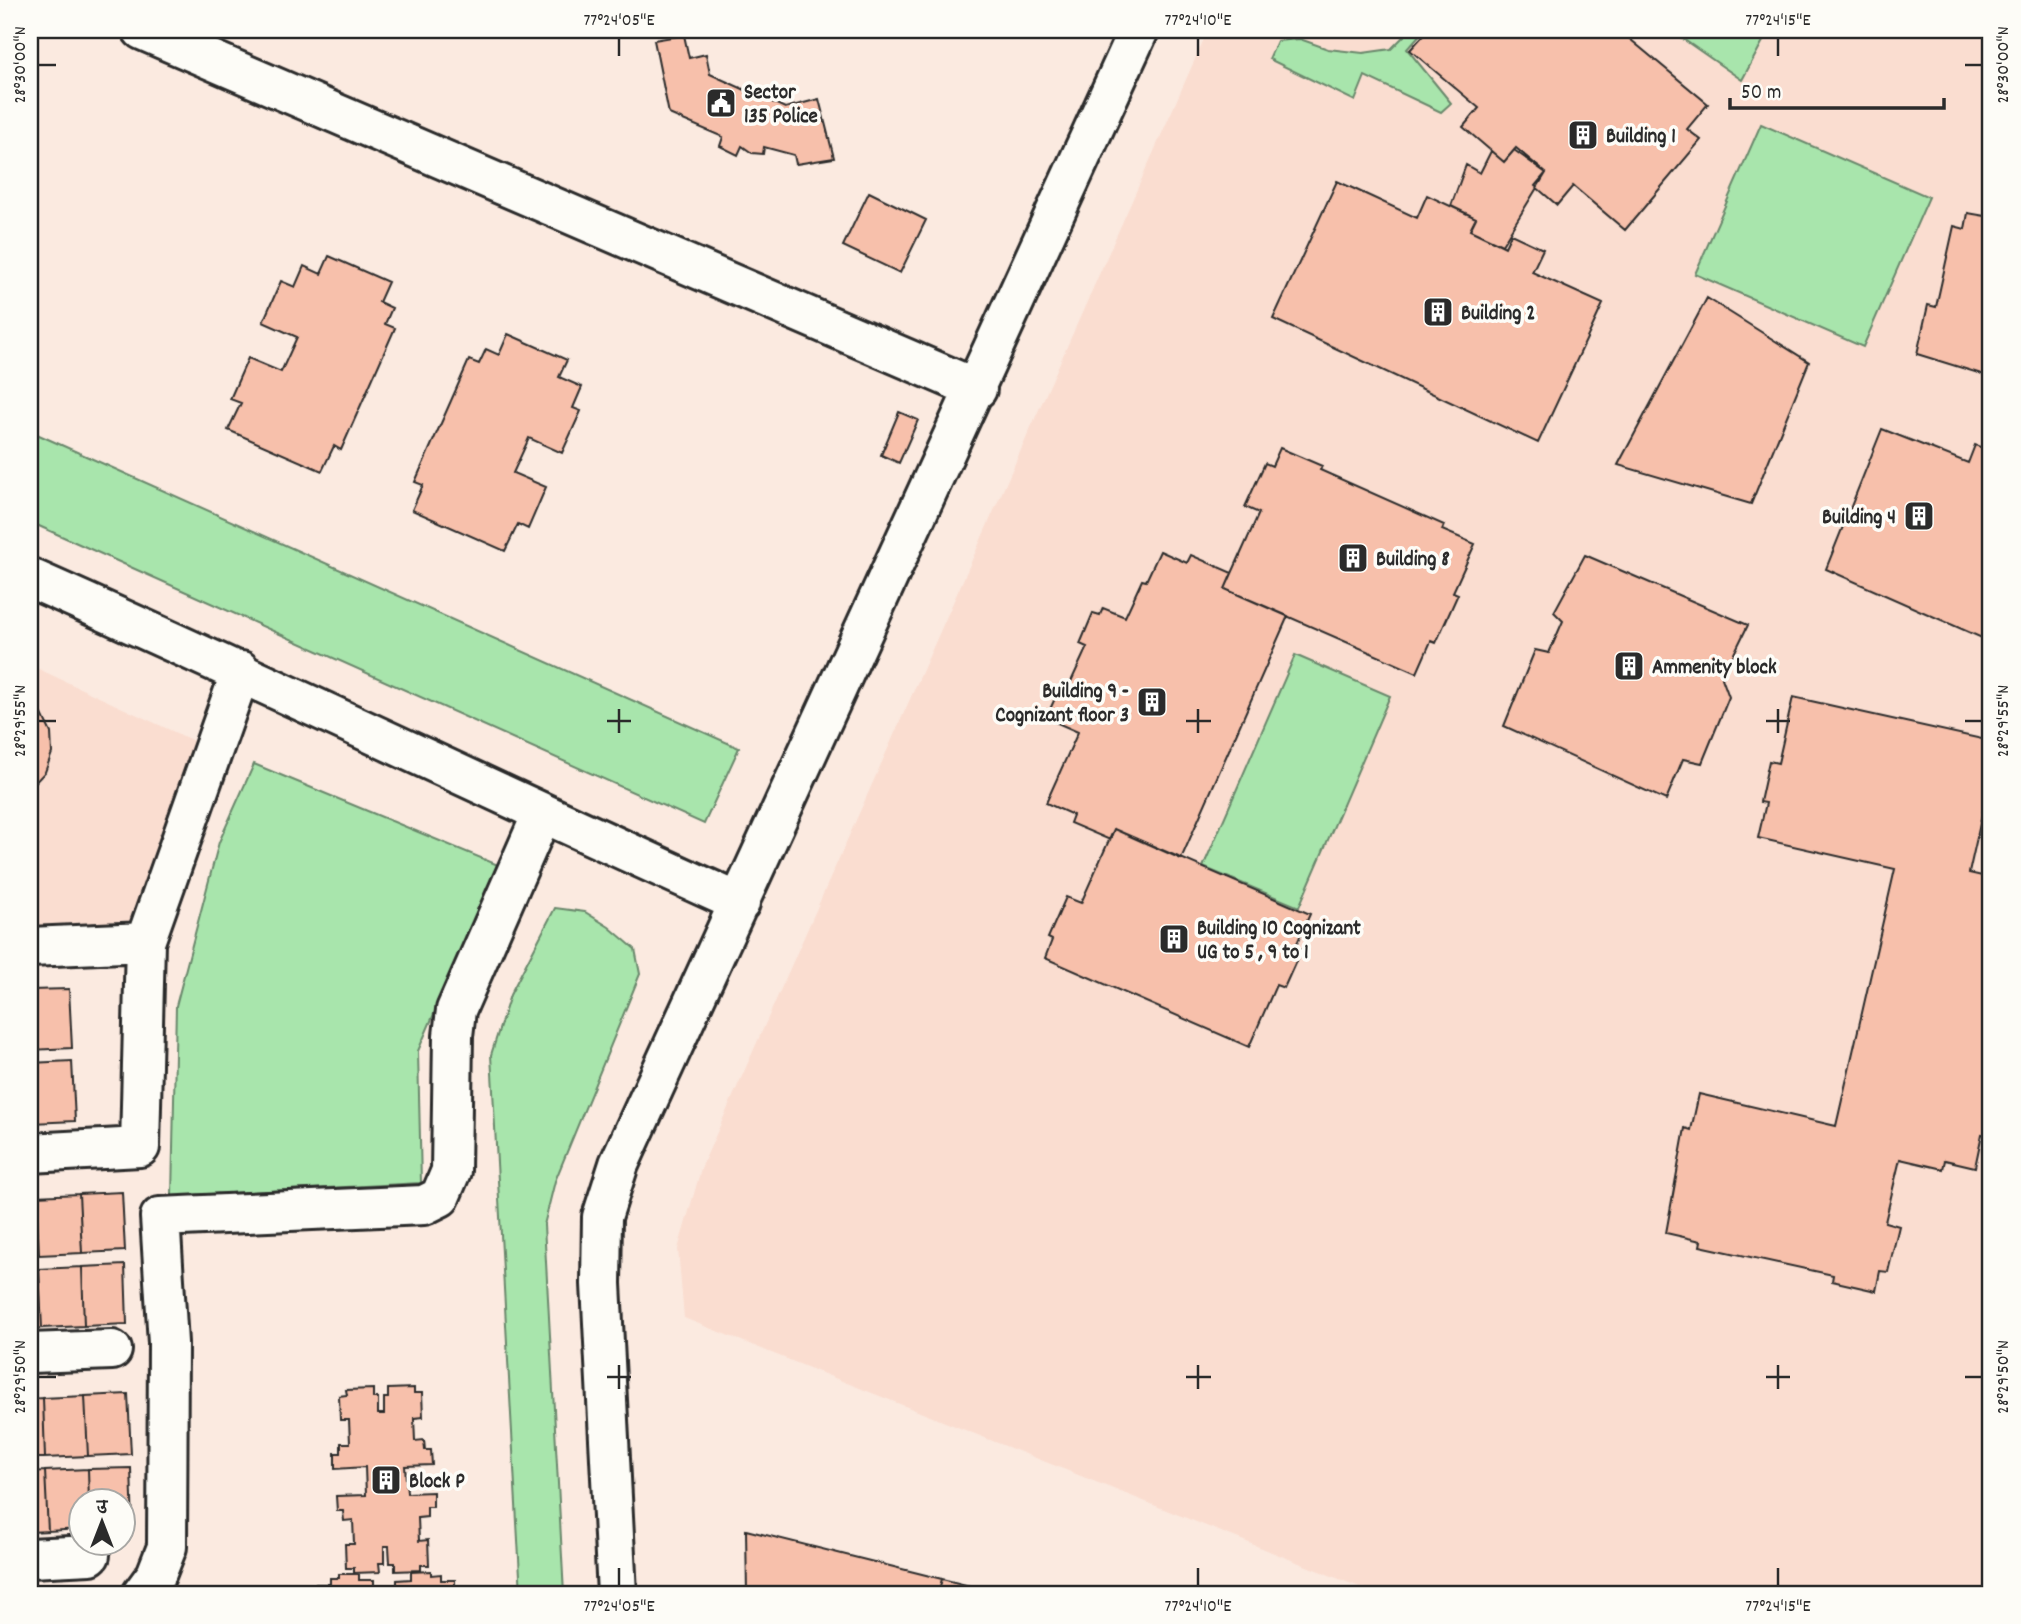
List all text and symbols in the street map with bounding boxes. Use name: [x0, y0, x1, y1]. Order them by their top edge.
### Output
text: 77°24'05"E: [583, 9, 655, 34]
text: 77°24'10"E: [1165, 9, 1231, 34]
text: 77°24'15"E: [1745, 9, 1811, 34]
text: 28°30'00"N: [9, 26, 34, 104]
text: 28°30'00"N: [1992, 26, 2017, 104]
scale bar: [1730, 66, 1944, 110]
place label: Sector 135 Police: [744, 79, 818, 133]
text: 50 m: [1741, 79, 1781, 109]
public building icon: Sector 135 Police: [704, 86, 738, 120]
building icon: Building 1: [1566, 118, 1600, 152]
place label: Building 1: [1606, 123, 1676, 153]
building icon: Building 2: [1421, 295, 1455, 329]
place label: Building 2: [1461, 300, 1535, 330]
building icon: Building 4: [1902, 499, 1936, 533]
place label: Building 4: [1822, 504, 1896, 534]
building icon: Building 8: [1336, 541, 1370, 575]
place label: Building 8: [1376, 546, 1450, 576]
building icon: Ammenity block: [1612, 649, 1646, 683]
place label: Ammenity block: [1652, 654, 1777, 684]
place label: Building 9 - Cognizant floor 3: [995, 678, 1129, 732]
text: 28°29'55"N: [9, 685, 34, 757]
building icon: Building 9 - Cognizant floor 3: [1135, 685, 1169, 719]
text: 28°29'55"N: [1992, 685, 2017, 757]
place label: Building 10 Cognizant UG to 5 , 9 to 1: [1197, 915, 1361, 969]
building icon: Building 10 Cognizant UG to 5 , 9 to 1: [1157, 922, 1191, 956]
text: 28°29'50"N: [9, 1340, 34, 1414]
text: 28°29'50"N: [1992, 1340, 2017, 1414]
building icon: Block P: [369, 1463, 403, 1497]
place label: Block P: [409, 1468, 465, 1498]
north arrow: [66, 1488, 136, 1558]
text: उ: [96, 1495, 109, 1522]
text: 77°24'05"E: [583, 1595, 655, 1620]
text: 77°24'10"E: [1165, 1595, 1231, 1620]
text: 77°24'15"E: [1745, 1595, 1811, 1620]

